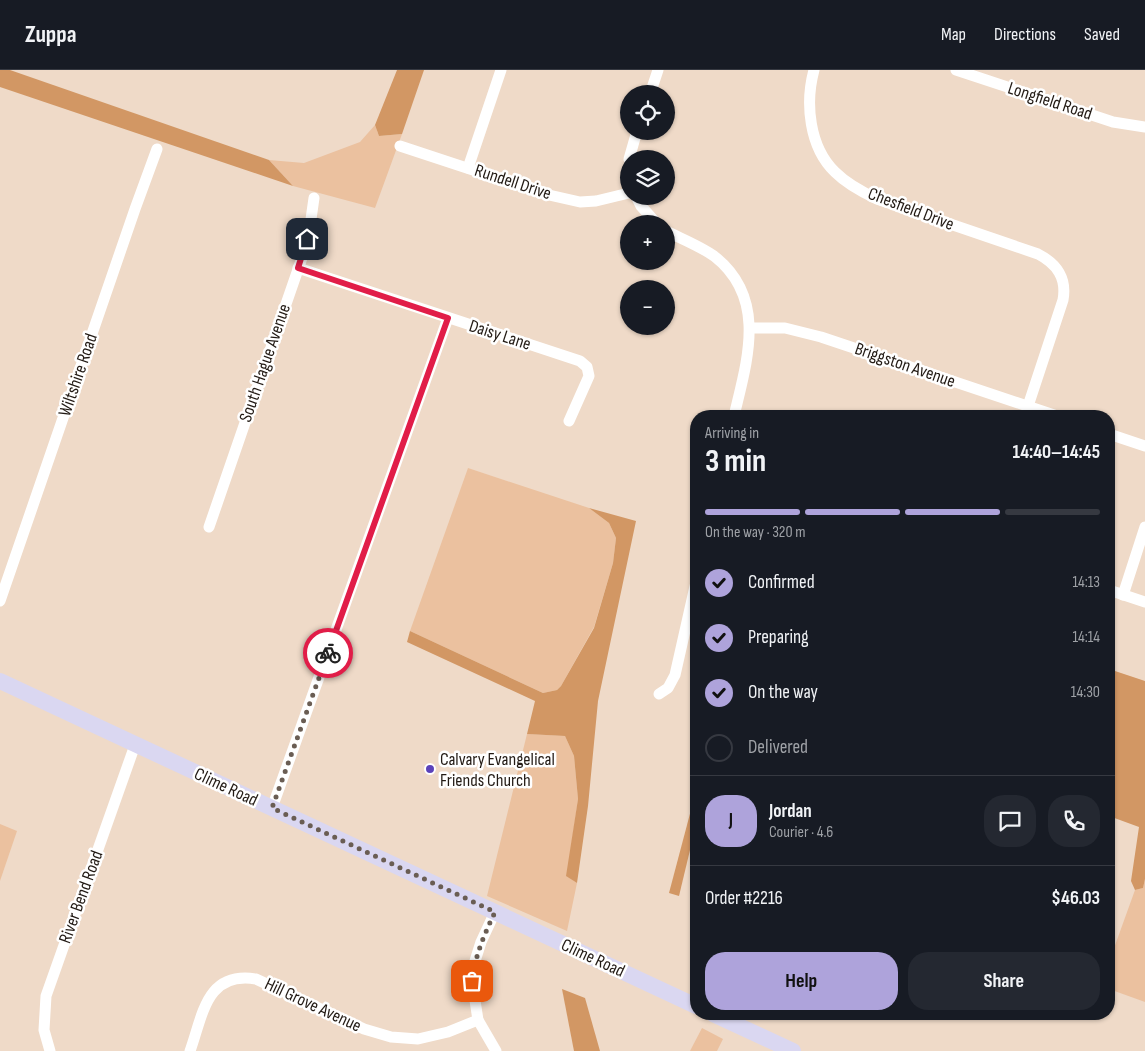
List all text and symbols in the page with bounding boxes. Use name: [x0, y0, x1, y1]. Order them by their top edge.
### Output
text: Zuppa: [25, 20, 76, 49]
text: Map: [941, 24, 966, 45]
text: Directions: [994, 24, 1056, 45]
text: Saved: [1084, 24, 1120, 45]
street label: Longfield Road: [1005, 77, 1095, 125]
map controls: [620, 85, 675, 335]
button: locate: [620, 85, 675, 140]
button: layers: [620, 150, 675, 205]
street label: Rundell Drive: [472, 160, 554, 204]
street label: Chesfield Drive: [865, 183, 957, 235]
button: +: [620, 215, 675, 270]
pin: [286, 218, 328, 260]
icon: home: [293, 225, 321, 253]
button: −: [620, 280, 675, 335]
street label: South Hague Avenue: [235, 301, 295, 425]
street label: Daisy Lane: [466, 315, 534, 355]
street label: Wiltshire Road: [54, 331, 102, 419]
street label: Briggston Avenue: [852, 338, 958, 392]
text: Arriving in: [705, 424, 759, 443]
text: 14:40–14:45: [1013, 441, 1100, 464]
text: 3 min: [705, 442, 766, 481]
text: On the way · 320 m: [705, 523, 805, 542]
icon: check: [705, 569, 733, 597]
text: Confirmed: [748, 571, 815, 594]
text: 14:13: [1072, 573, 1100, 592]
icon: check: [705, 624, 733, 652]
text: Preparing: [748, 626, 809, 649]
courier: [303, 628, 353, 678]
text: 14:14: [1072, 628, 1100, 647]
icon: bike: [314, 639, 342, 667]
icon: check: [705, 679, 733, 707]
text: On the way: [748, 681, 818, 704]
text: 14:30: [1071, 683, 1100, 702]
text: Delivered: [748, 736, 808, 759]
place label: Calvary Evangelical Friends Church: [440, 749, 555, 791]
street label: Clime Road: [191, 763, 261, 811]
marker: Calvary Evangelical Friends Church: [424, 763, 436, 775]
button: chat: [984, 795, 1036, 847]
button: phone: [1048, 795, 1100, 847]
text: Jordan: [769, 800, 812, 823]
text: J: [729, 809, 733, 832]
text: Courier · 4.6: [769, 823, 833, 842]
street label: River Bend Road: [55, 848, 107, 946]
text: Order #2216: [705, 887, 783, 910]
text: $46.03: [1051, 887, 1100, 910]
street label: Clime Road: [558, 934, 628, 982]
button: Help: [705, 952, 898, 1010]
button: Share: [908, 952, 1100, 1010]
pin: [451, 960, 493, 1002]
icon: bag: [458, 967, 486, 995]
street label: Hill Grove Avenue: [261, 973, 365, 1037]

